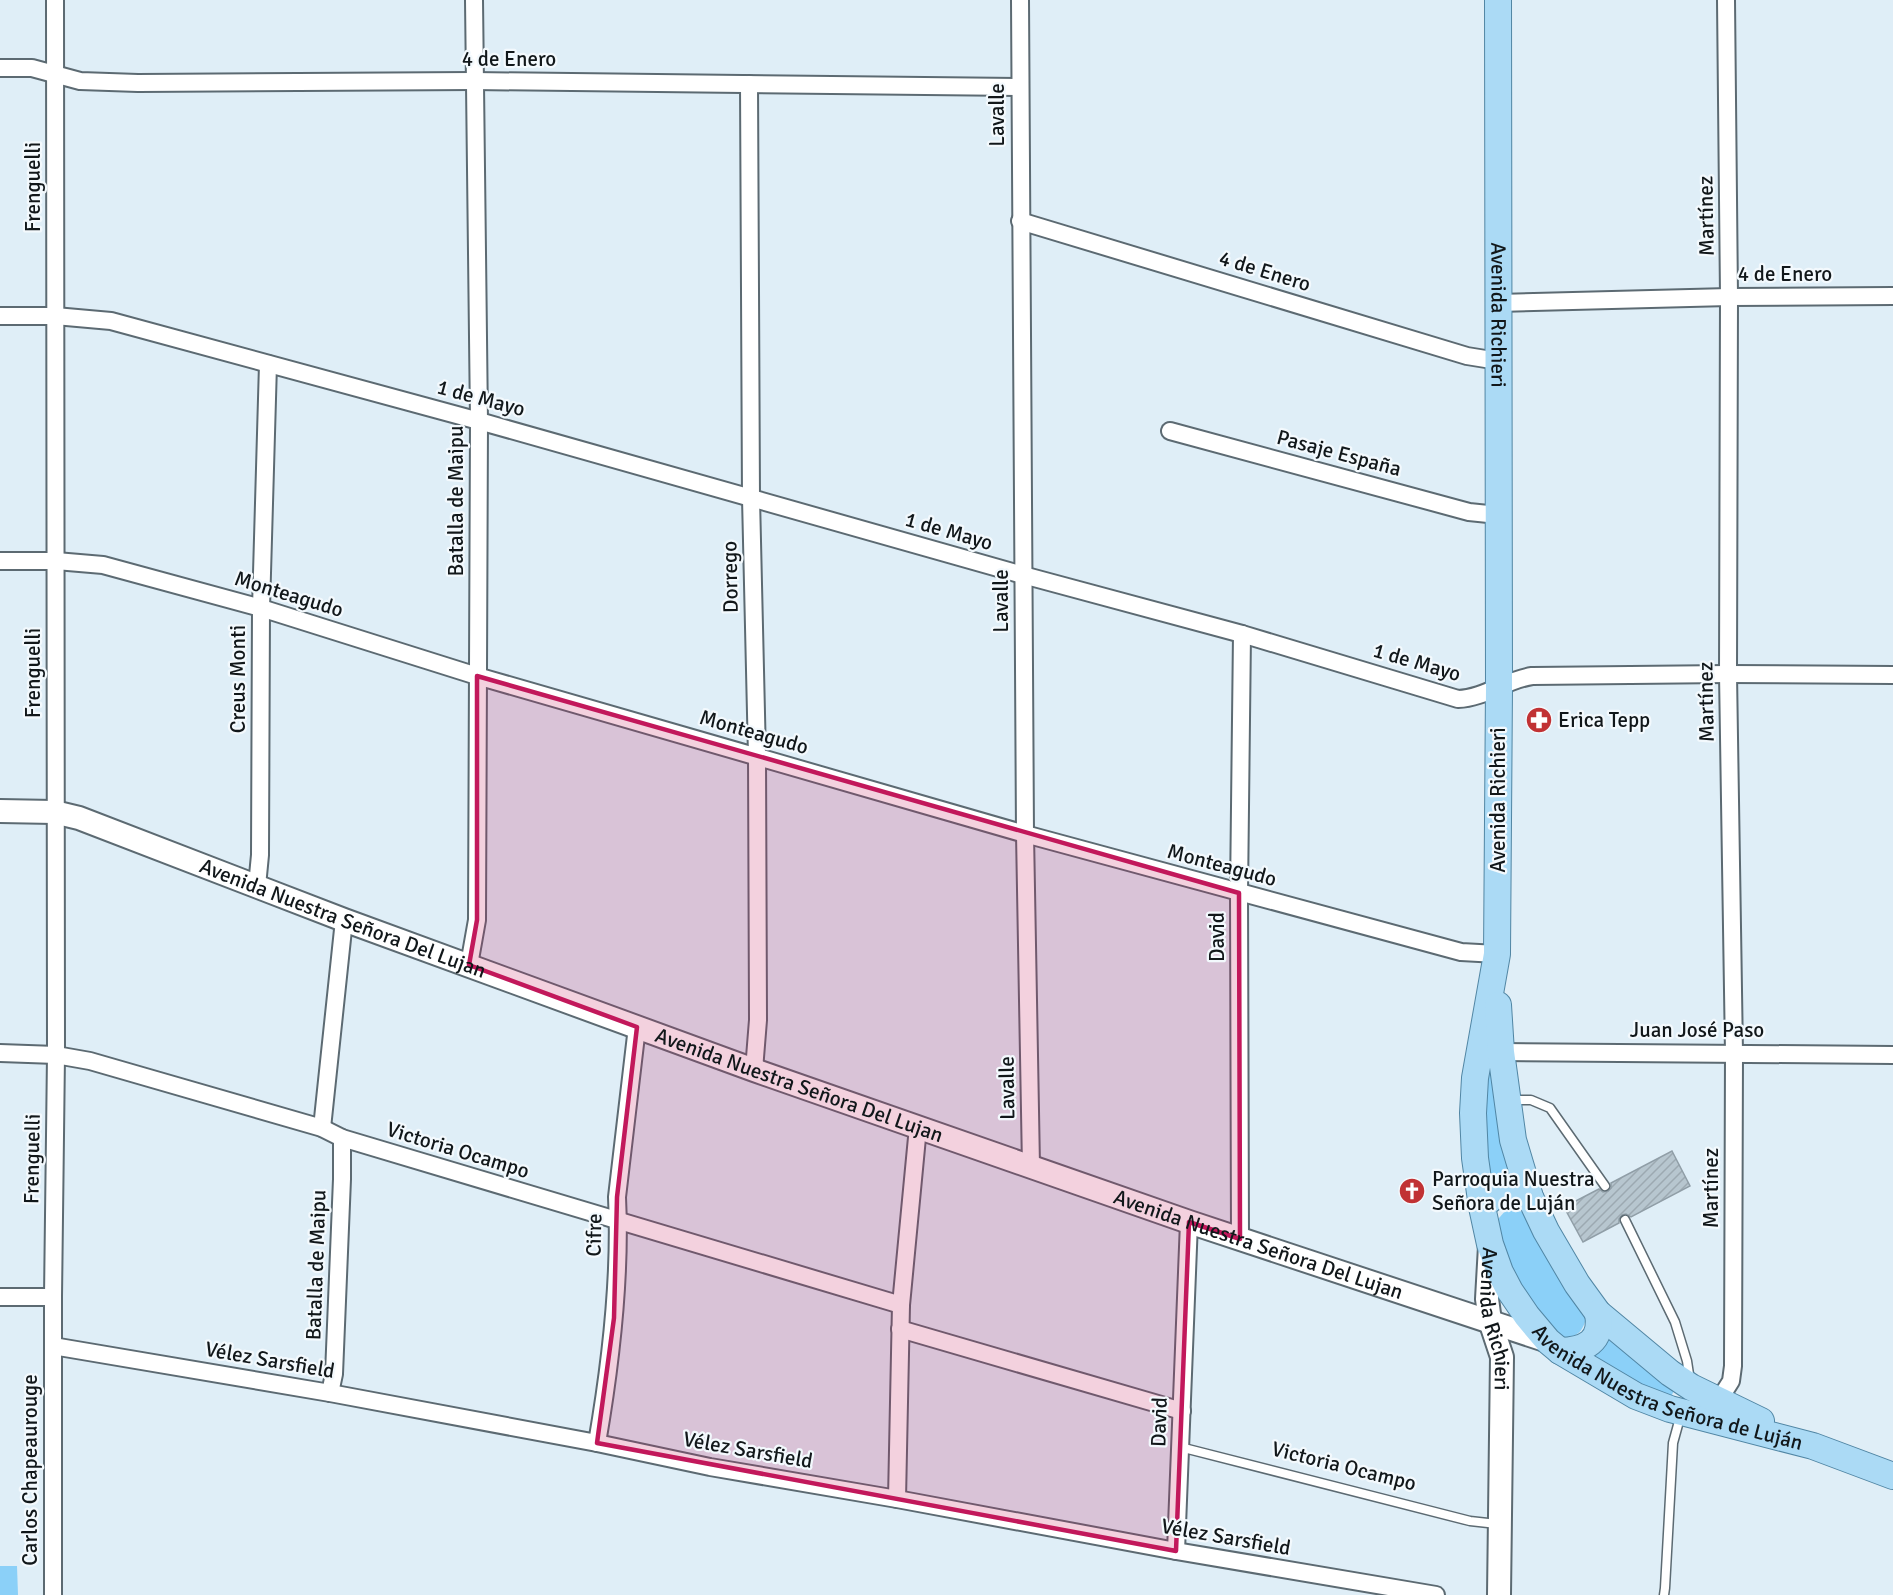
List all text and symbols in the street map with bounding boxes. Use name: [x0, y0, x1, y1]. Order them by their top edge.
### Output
street label: 4 de Enero: [462, 46, 556, 72]
street label: Lavalle: [984, 83, 1010, 147]
street label: Frenguelli: [20, 142, 46, 232]
street label: Martínez: [1692, 176, 1720, 256]
street label: Avenida Richieri: [1485, 242, 1512, 388]
street label: 4 de Enero: [1216, 245, 1314, 297]
street label: 4 de Enero: [1738, 261, 1832, 287]
street label: 1 de Mayo: [434, 374, 528, 422]
street label: Pasaje España: [1274, 424, 1404, 482]
street label: Batalla de Maipu: [443, 426, 469, 576]
street label: 1 de Mayo: [902, 506, 996, 556]
street label: Dorrego: [716, 541, 744, 613]
street label: Monteagudo: [232, 565, 346, 623]
street label: Lavalle: [988, 569, 1014, 633]
street label: Creus Monti: [225, 625, 251, 733]
street label: Frenguelli: [20, 628, 46, 718]
street label: 1 de Mayo: [1370, 637, 1464, 687]
street label: Martínez: [1692, 662, 1720, 742]
street label: Monteagudo: [696, 704, 812, 760]
pharmacy icon: Erica Tepp: [1524, 705, 1554, 735]
place label: Erica Tepp: [1558, 707, 1650, 733]
street label: Avenida Richieri: [1485, 727, 1511, 873]
street label: Monteagudo: [1164, 838, 1280, 892]
street label: Avenida Nuestra Señora Del Lujan: [196, 853, 490, 984]
street label: David: [1204, 912, 1230, 962]
street label: Juan José Paso: [1630, 1017, 1764, 1043]
street label: Avenida Nuestra Señora Del Lujan: [652, 1022, 947, 1148]
street label: Lavalle: [993, 1056, 1021, 1120]
street label: Frenguelli: [18, 1114, 46, 1204]
street label: Victoria Ocampo: [383, 1116, 533, 1184]
street label: Martínez: [1698, 1148, 1724, 1228]
place label: Parroquia Nuestra Señora de Luján: [1432, 1166, 1595, 1216]
church icon: Parroquia Nuestra Señora de Luján: [1397, 1176, 1427, 1206]
street label: Avenida Nuestra Señora Del Lujan: [1110, 1184, 1407, 1305]
street label: Batalla de Maipu: [300, 1189, 332, 1341]
street label: Cifre: [581, 1213, 607, 1257]
street label: Avenida Richieri: [1474, 1246, 1515, 1391]
street label: Avenida Nuestra Señora de Luján: [1526, 1319, 1806, 1456]
street label: Vélez Sarsfield: [203, 1336, 337, 1384]
street label: Carlos Chapeaurouge: [17, 1374, 43, 1566]
street label: David: [1145, 1397, 1173, 1447]
street label: Vélez Sarsfield: [681, 1426, 815, 1474]
street label: Victoria Ocampo: [1269, 1435, 1419, 1497]
street label: Vélez Sarsfield: [1159, 1513, 1293, 1561]

